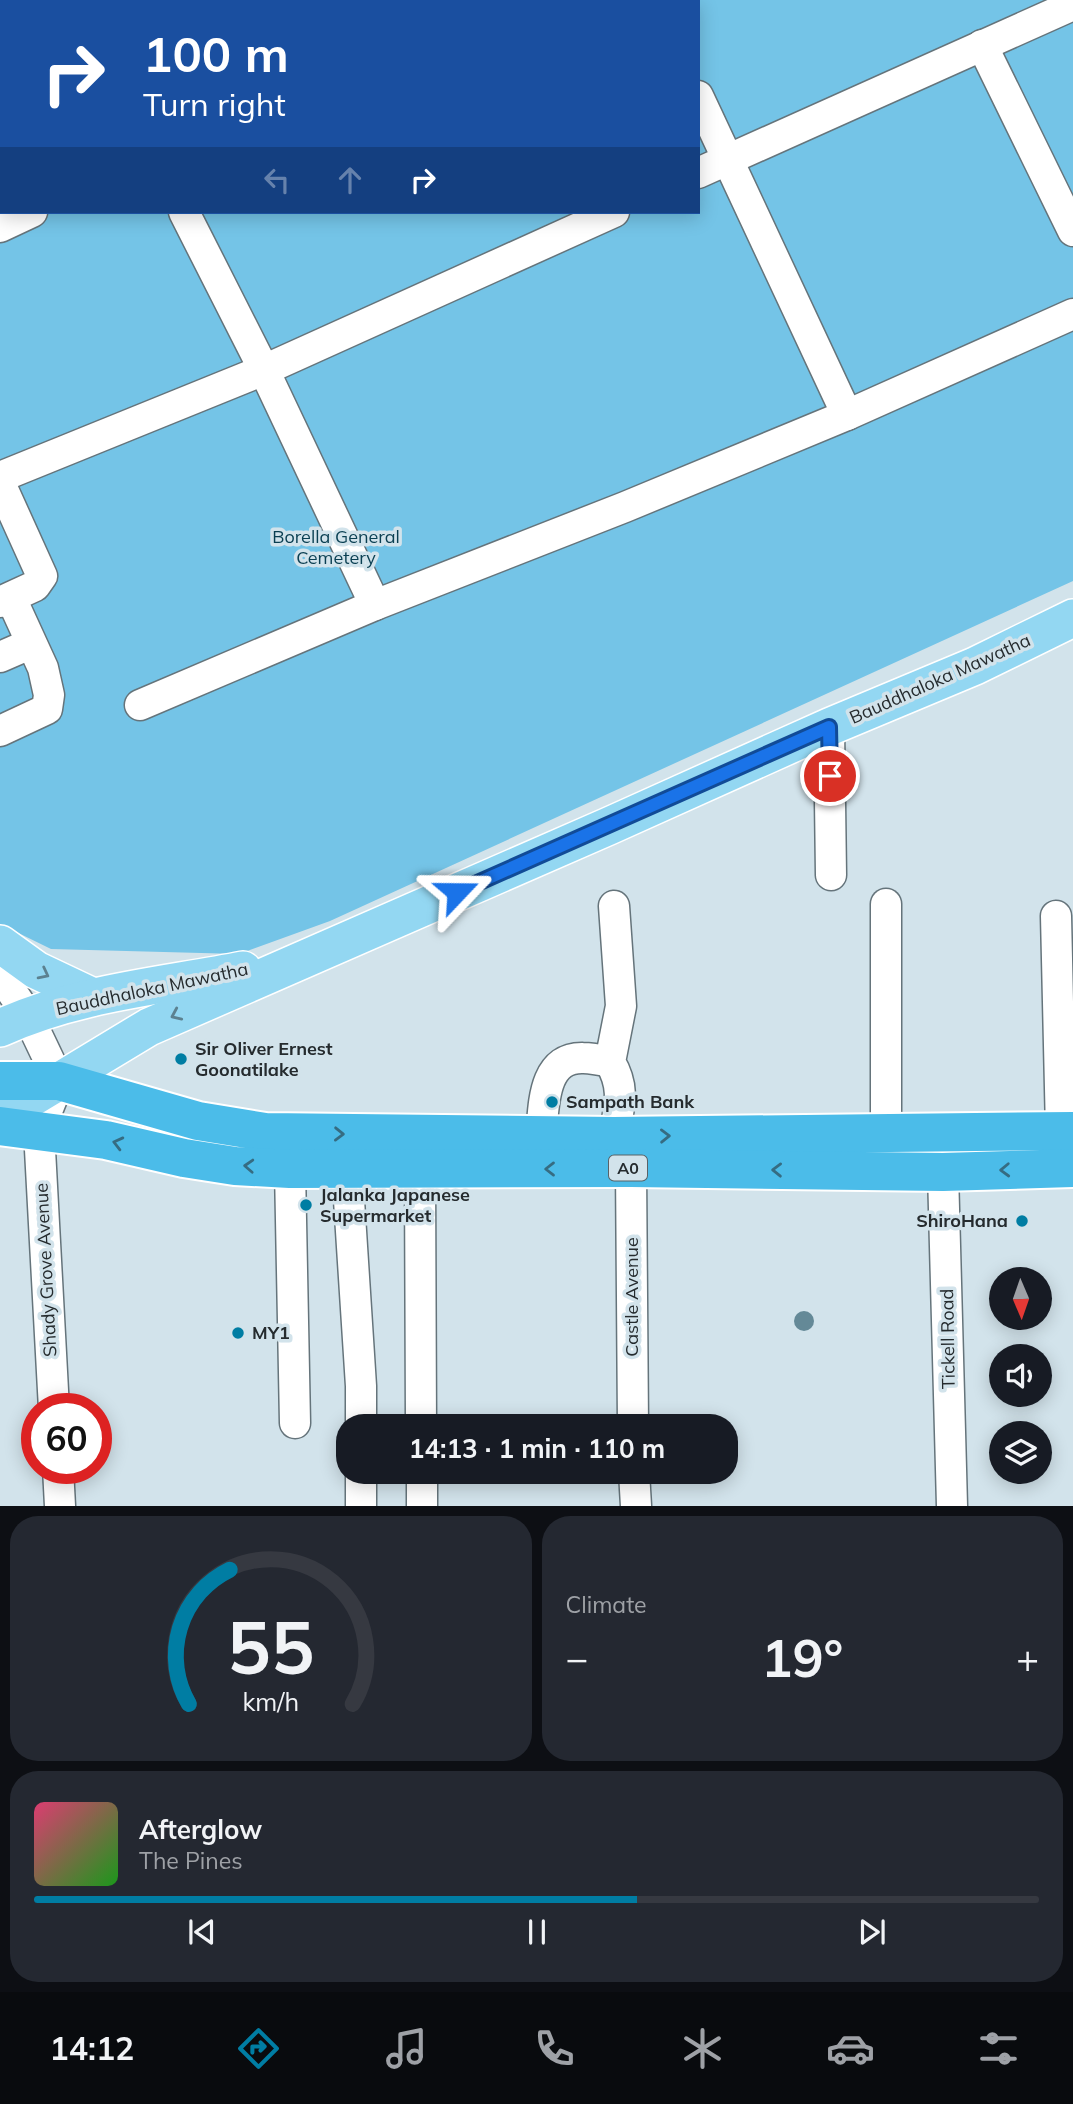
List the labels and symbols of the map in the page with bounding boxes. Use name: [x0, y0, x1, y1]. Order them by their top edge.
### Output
park label: Borella General Cemetery: [272, 525, 400, 569]
street label: Bauddhaloka Mawatha: [846, 628, 1034, 729]
pin: [800, 746, 860, 806]
position arrow: [420, 855, 494, 929]
street label: Bauddhaloka Mawatha: [54, 957, 250, 1020]
one-way arrow: [37, 965, 49, 979]
one-way arrow: [171, 1007, 184, 1021]
place label: Sir Oliver Ernest Goonatilake: [195, 1037, 333, 1081]
marker: Sir Oliver Ernest Goonatilake: [173, 1051, 189, 1067]
place label: Sampath Bank: [566, 1090, 695, 1113]
marker: Sampath Bank: [544, 1094, 560, 1110]
one-way arrow: [335, 1126, 345, 1142]
one-way arrow: [660, 1128, 671, 1143]
one-way arrow: [112, 1137, 124, 1151]
road number: A0: [609, 1156, 647, 1180]
one-way arrow: [243, 1159, 254, 1174]
one-way arrow: [544, 1161, 555, 1177]
one-way arrow: [772, 1162, 782, 1178]
one-way arrow: [999, 1163, 1010, 1178]
street label: Shady Grove Avenue: [29, 1183, 62, 1357]
place label: Jalanka Japanese Supermarket: [320, 1183, 470, 1227]
marker: Jalanka Japanese Supermarket: [298, 1197, 314, 1213]
place label: ShiroHana: [916, 1209, 1008, 1232]
marker: ShiroHana: [1014, 1213, 1030, 1229]
street label: Castle Avenue: [620, 1237, 643, 1357]
north arrow: [989, 1267, 1052, 1330]
street label: Tickell Road: [935, 1289, 960, 1389]
place label: MY1: [252, 1321, 290, 1344]
marker: MY1: [230, 1325, 246, 1341]
speed limit sign: 60: [21, 1393, 112, 1484]

